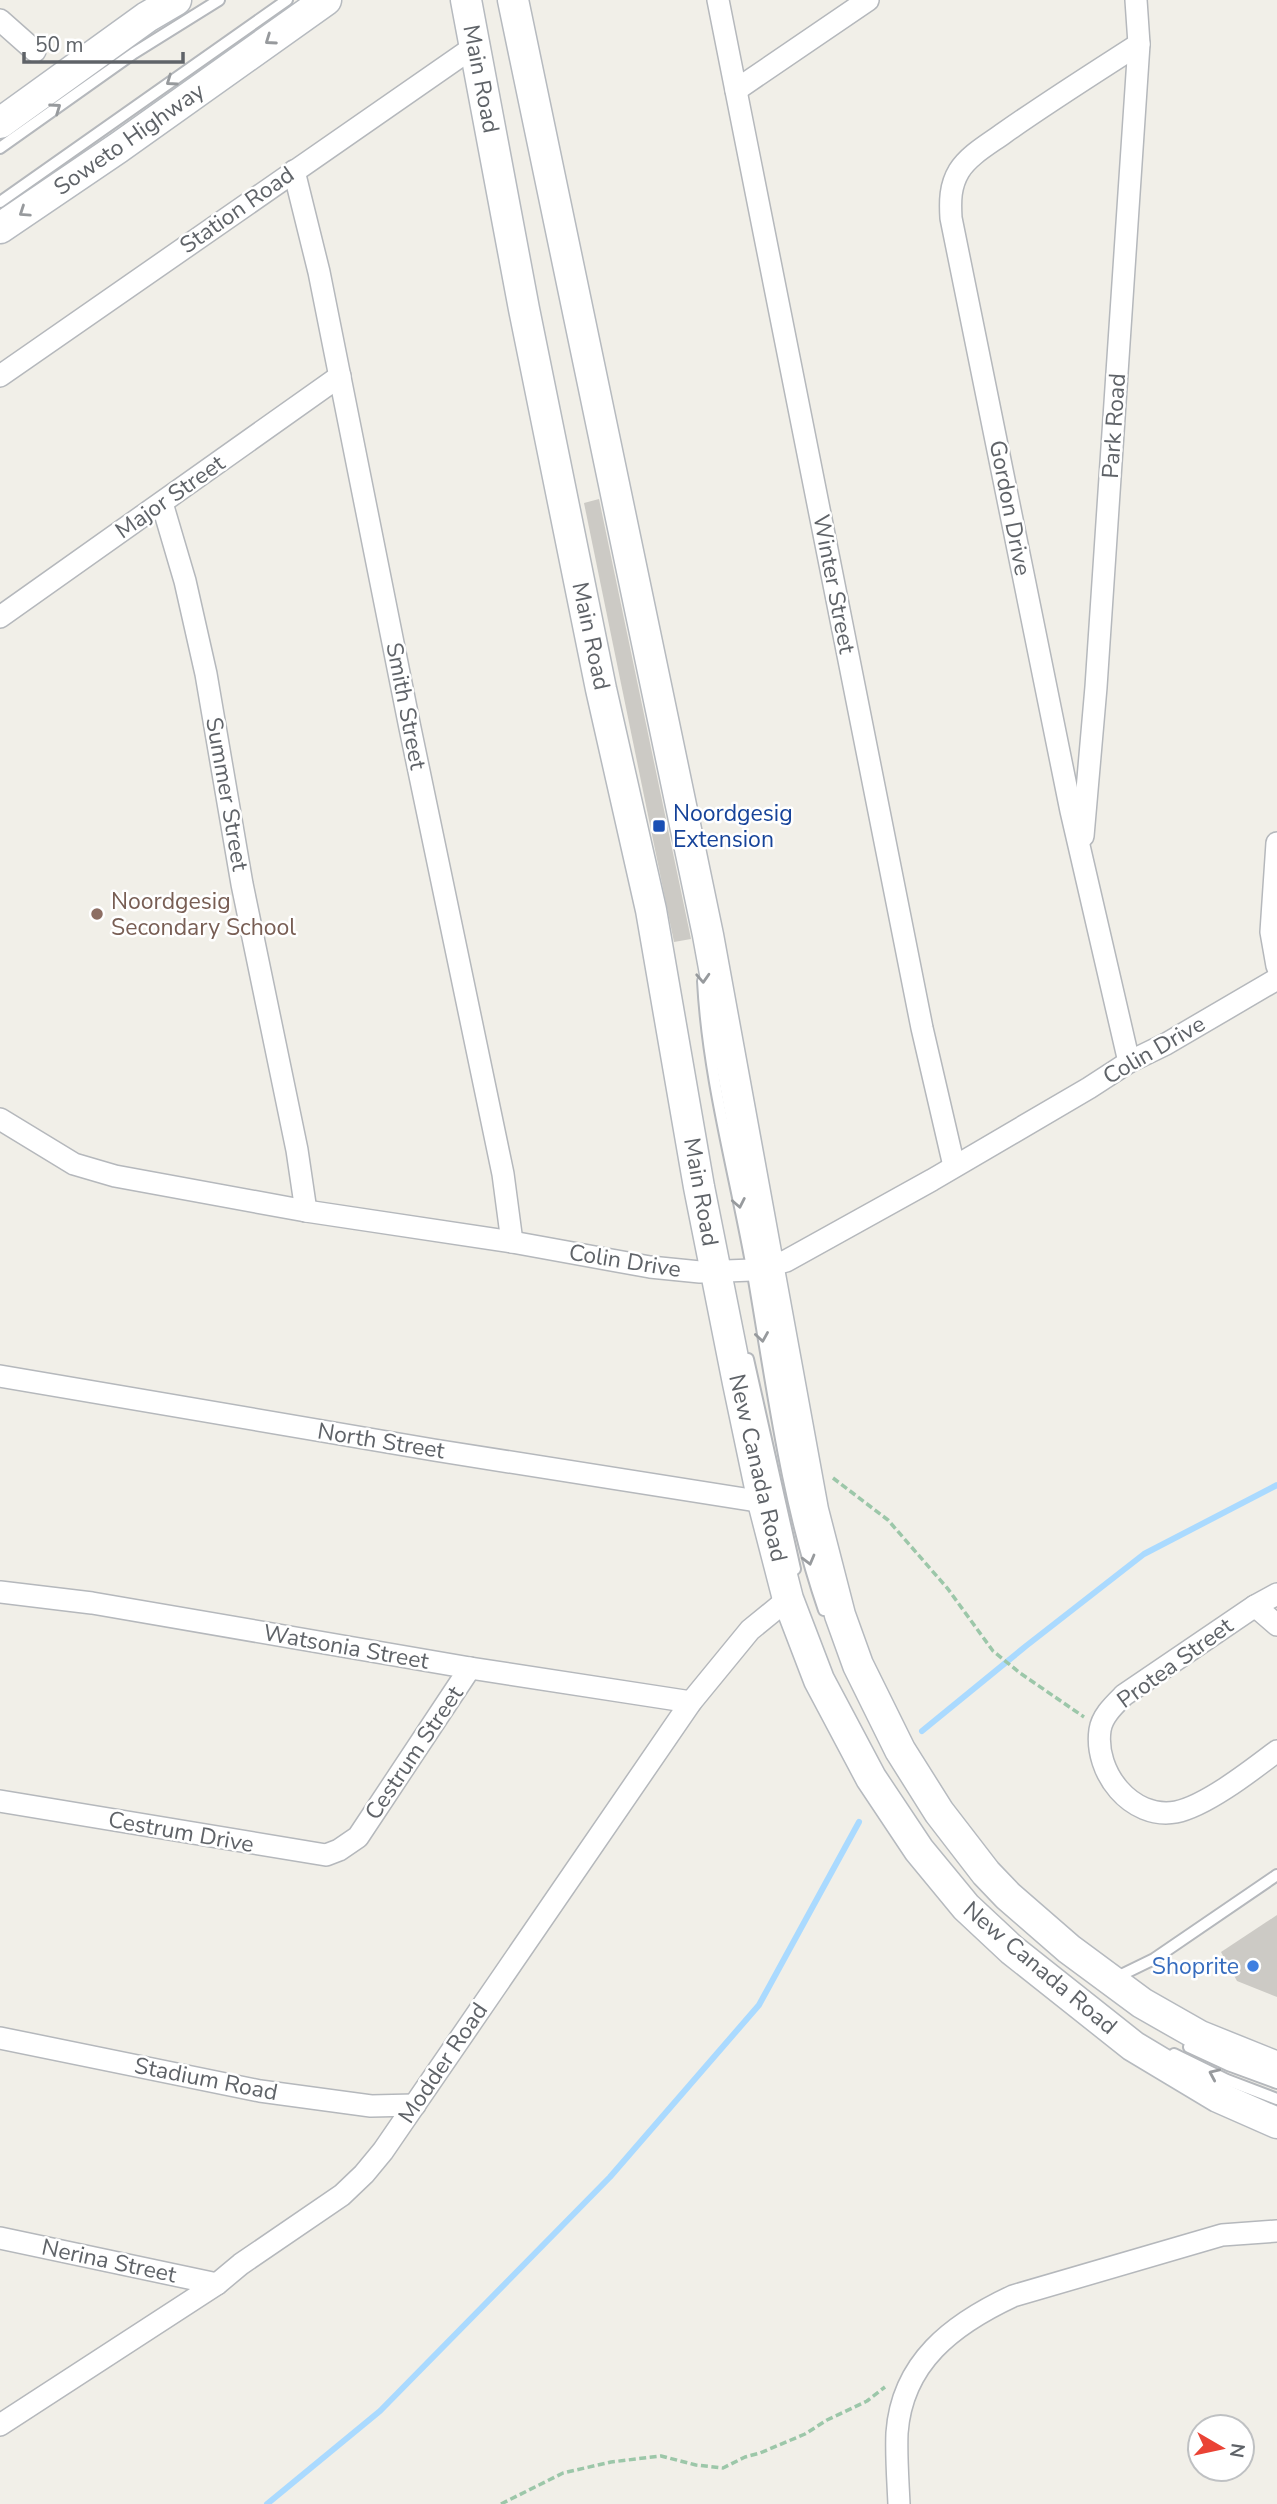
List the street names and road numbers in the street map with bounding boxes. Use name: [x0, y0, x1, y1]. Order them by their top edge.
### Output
street label: Main Road: [455, 22, 507, 136]
street label: Soweto Highway: [48, 75, 211, 202]
street label: Station Road: [174, 159, 300, 261]
street label: Park Road: [1095, 372, 1133, 480]
street label: Gordon Drive: [982, 438, 1038, 578]
street label: Major Street: [109, 447, 232, 546]
street label: Winter Street: [805, 512, 863, 657]
street label: Main Road: [564, 579, 618, 693]
street label: Smith Street: [378, 640, 434, 773]
street label: Summer Street: [198, 715, 256, 874]
street label: Colin Drive: [1097, 1008, 1211, 1092]
street label: Main Road: [676, 1135, 726, 1249]
street label: Colin Drive: [567, 1237, 683, 1285]
street label: New Canada Road: [721, 1371, 795, 1565]
street label: North Street: [315, 1416, 448, 1467]
street label: Protea Street: [1111, 1610, 1240, 1716]
street label: Watsonia Street: [261, 1617, 432, 1677]
street label: Cestrum Street: [358, 1679, 471, 1826]
street label: Cestrum Drive: [106, 1804, 256, 1860]
street label: New Canada Road: [957, 1894, 1123, 2042]
street label: Modder Road: [391, 1997, 495, 2129]
street label: Stadium Road: [132, 2050, 280, 2108]
street label: Nerina Street: [39, 2232, 180, 2291]

